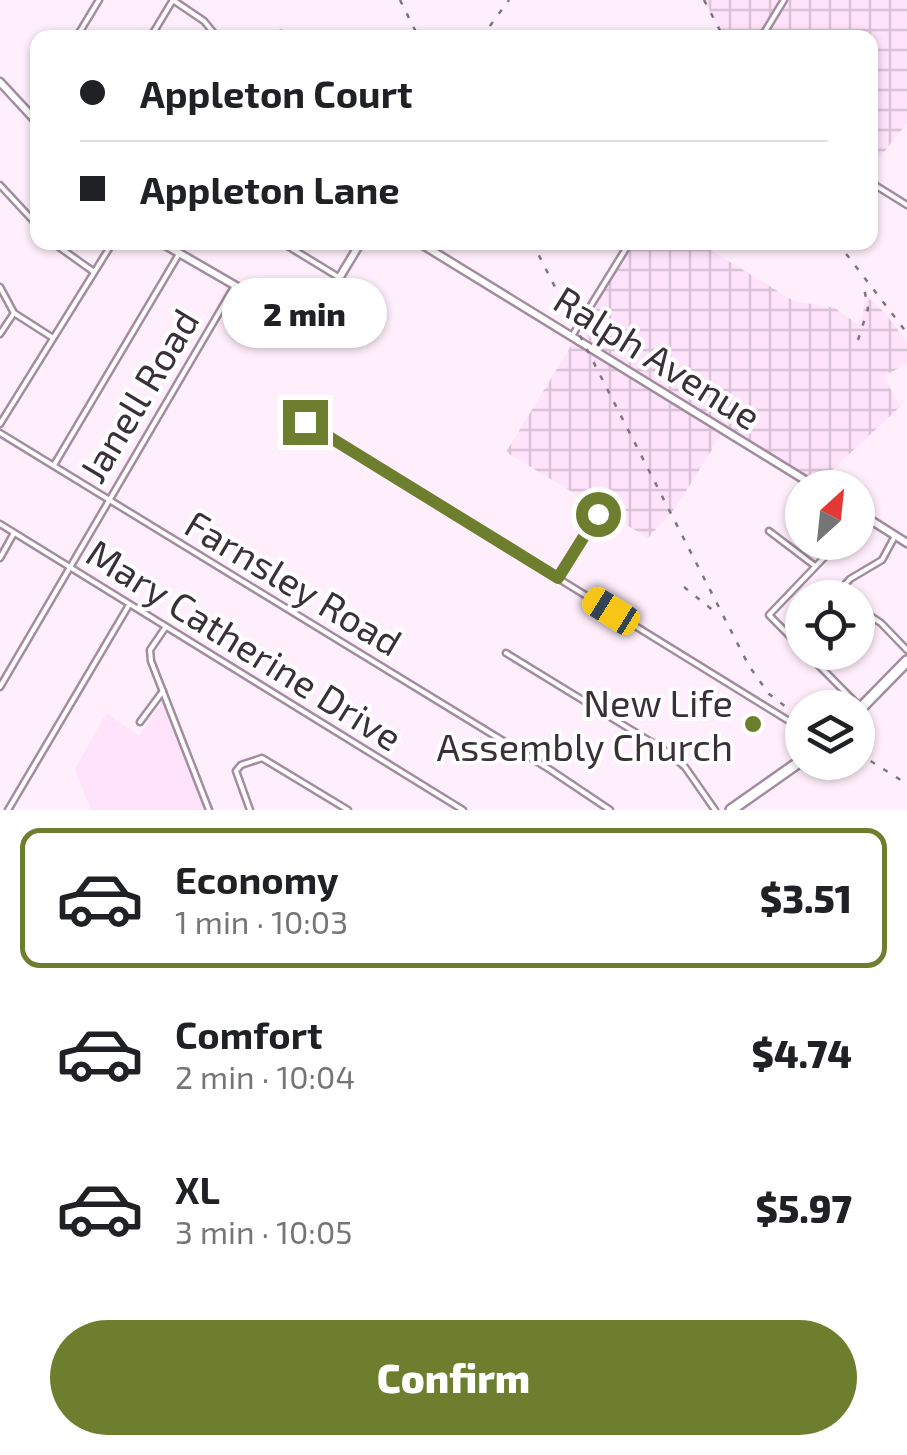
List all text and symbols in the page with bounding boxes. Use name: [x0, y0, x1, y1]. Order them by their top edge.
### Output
text: Appleton Court: [140, 70, 412, 116]
text: Appleton Lane: [140, 166, 400, 212]
street label: Ralph Avenue: [546, 275, 770, 439]
callout: 2 min: [222, 277, 388, 347]
text: 2 min: [263, 294, 346, 332]
street label: Janell Road: [68, 300, 208, 490]
route end: [283, 400, 328, 445]
north arrow: [785, 470, 875, 560]
map controls: [785, 470, 875, 780]
route start: [576, 492, 621, 537]
street label: Farnsley Road: [178, 499, 410, 665]
street label: Mary Catherine Drive: [79, 528, 411, 760]
button: locate: [785, 580, 875, 670]
car: [578, 582, 644, 640]
place label: New Life Assembly Church: [436, 679, 733, 769]
button: layers: [785, 690, 875, 780]
marker: New Life Assembly Church: [742, 713, 764, 735]
icon: car: [55, 853, 145, 943]
text: Economy: [175, 856, 339, 902]
text: $3.51: [760, 875, 852, 921]
text: 1 min · 10:03: [175, 902, 348, 940]
icon: car: [55, 1008, 145, 1098]
text: Comfort: [175, 1011, 323, 1057]
text: $4.74: [752, 1030, 852, 1076]
text: 2 min · 10:04: [175, 1057, 355, 1095]
icon: car: [55, 1163, 145, 1253]
text: XL: [175, 1166, 220, 1212]
text: $5.97: [756, 1185, 852, 1231]
text: 3 min · 10:05: [175, 1212, 352, 1250]
button: Confirm: [50, 1320, 857, 1435]

